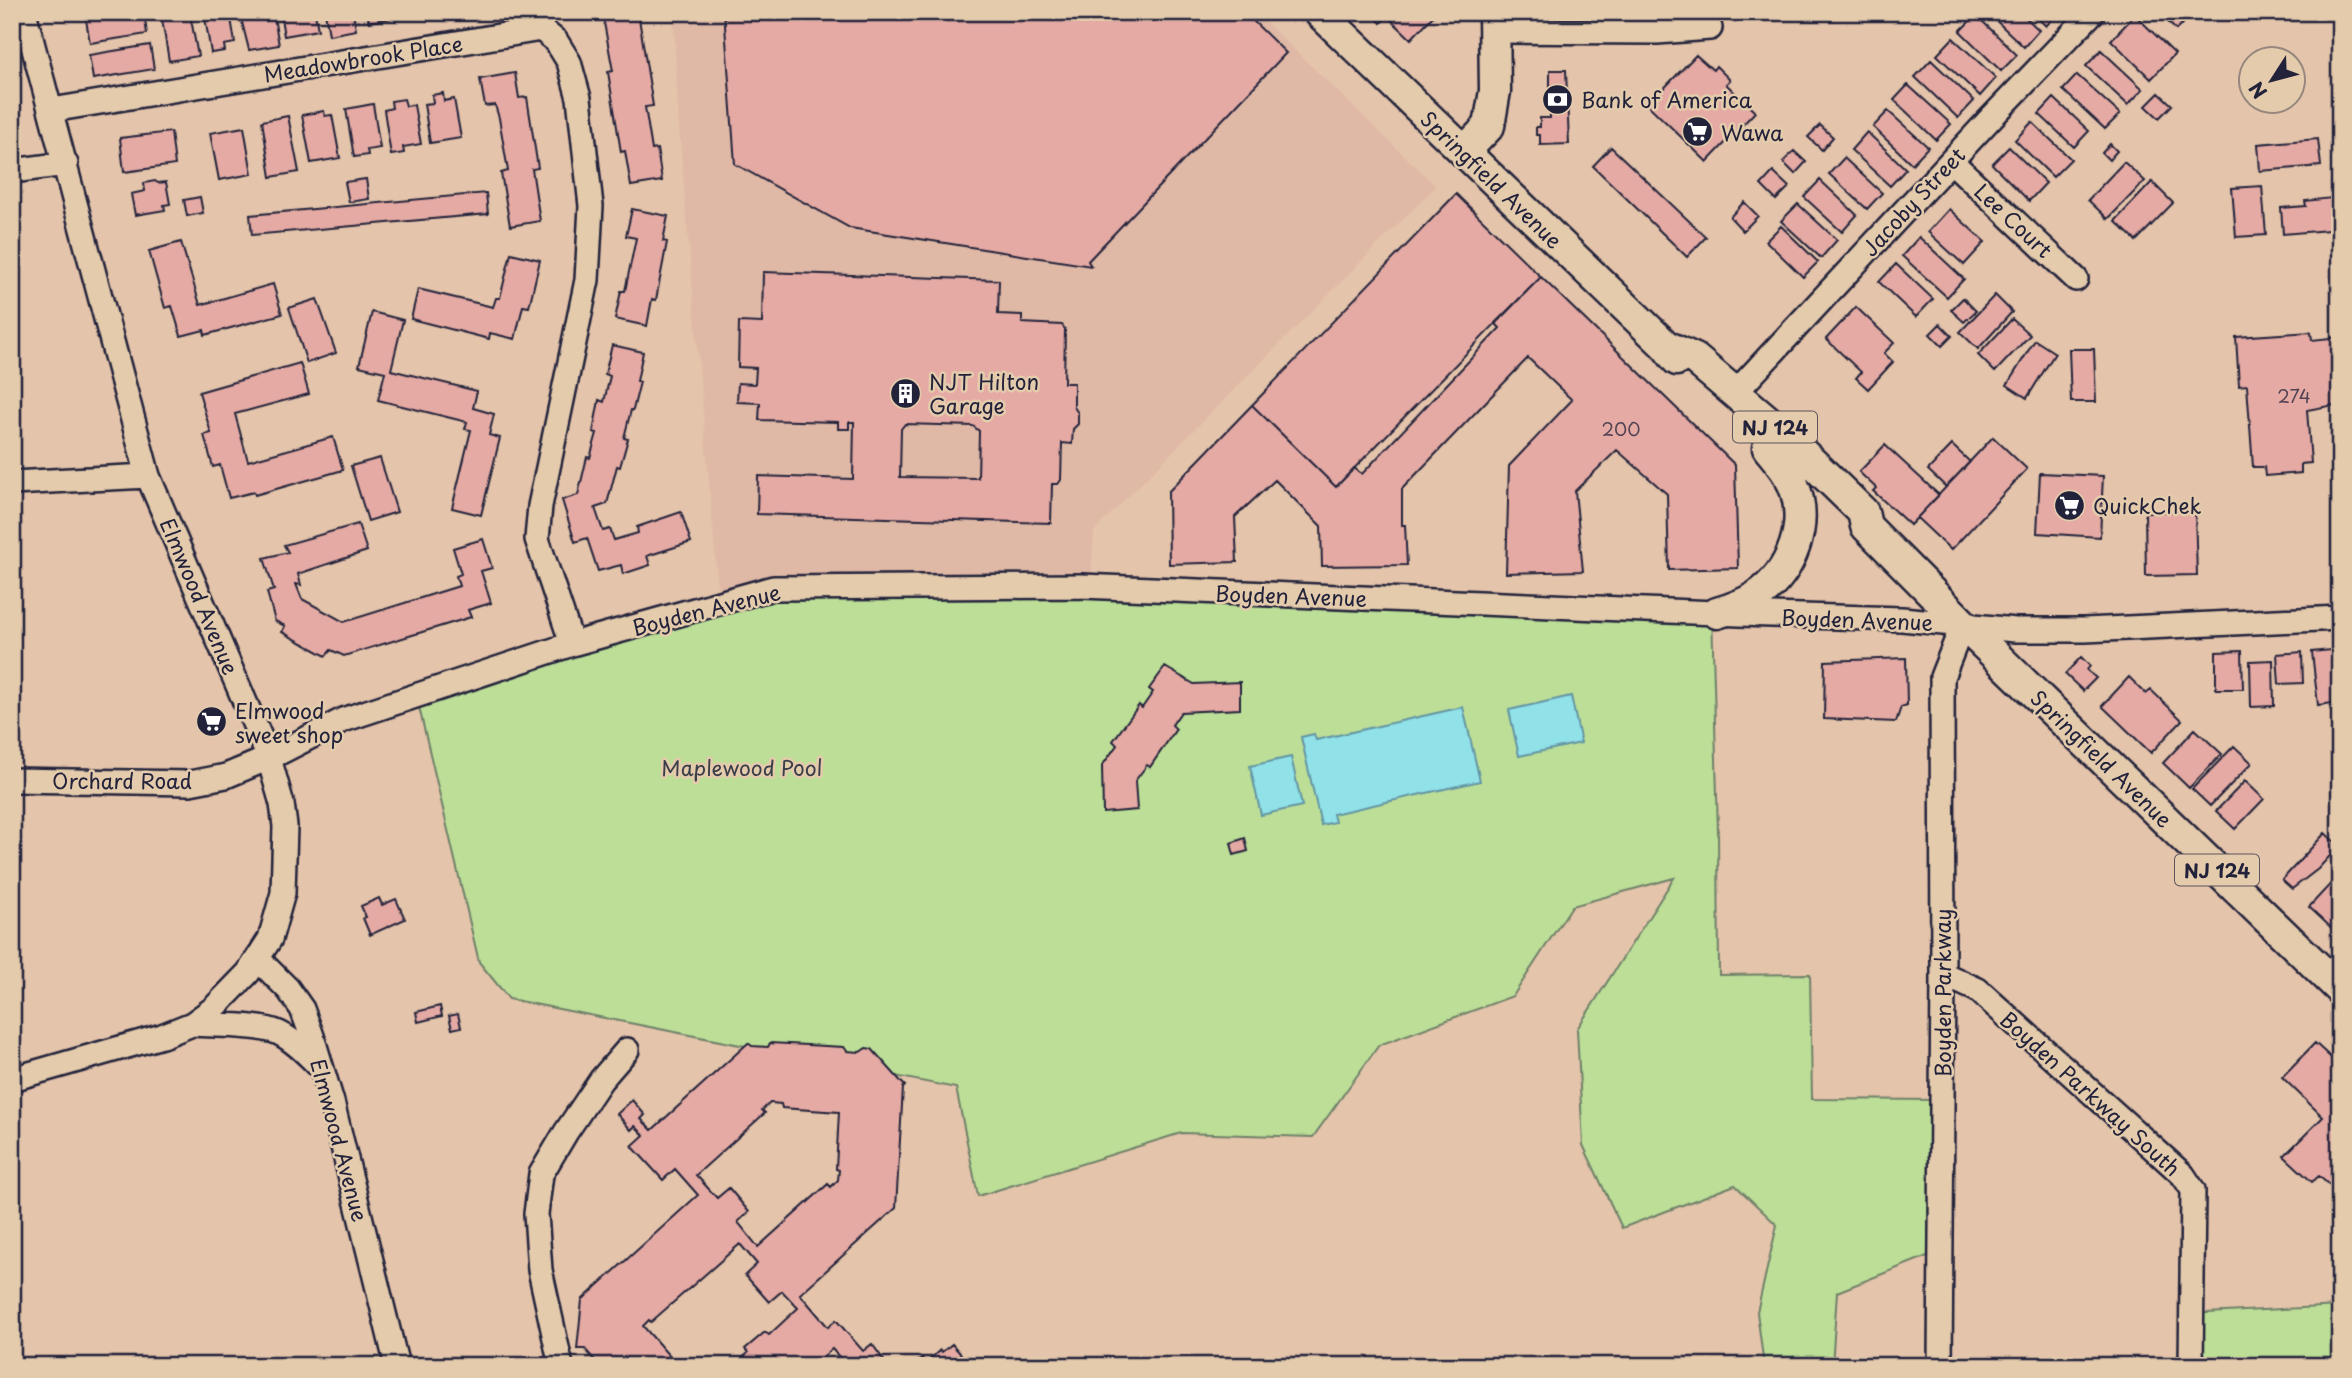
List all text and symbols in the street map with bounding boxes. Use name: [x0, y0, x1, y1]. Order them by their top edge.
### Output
street label: Meadowbrook Place: [261, 26, 465, 90]
north arrow: [2236, 46, 2306, 116]
text: N: [2242, 76, 2273, 105]
bank icon: Bank of America: [1541, 82, 1575, 116]
place label: Bank of America: [1581, 83, 1753, 115]
street label: Springfield Avenue: [1414, 103, 1570, 255]
supermarket icon: Wawa: [1681, 115, 1715, 149]
place label: Wawa: [1721, 116, 1784, 148]
street label: Jacoby Street: [1854, 139, 1972, 263]
street label: Lee Court: [1968, 175, 2060, 265]
place label: NJT Hilton Garage: [929, 365, 1039, 421]
building icon: NJT Hilton Garage: [889, 376, 923, 410]
house number: 274: [2277, 382, 2311, 409]
road number: NJ 124: [1733, 412, 1817, 442]
house number: 200: [1602, 415, 1640, 442]
supermarket icon: QuickChek: [2053, 488, 2087, 522]
place label: QuickChek: [2093, 489, 2202, 521]
street label: Elmwood Avenue: [153, 513, 247, 679]
street label: Boyden Avenue: [628, 575, 784, 643]
street label: Boyden Avenue: [1215, 576, 1367, 614]
street label: Boyden Avenue: [1781, 600, 1933, 638]
street label: Springfield Avenue: [2024, 682, 2180, 834]
place label: Elmwood sweet shop: [235, 694, 343, 750]
supermarket icon: Elmwood sweet shop: [195, 705, 229, 739]
park label: Maplewood Pool: [661, 751, 823, 783]
street label: Orchard Road: [52, 764, 192, 796]
road number: NJ 124: [2175, 855, 2259, 886]
street label: Boyden Parkway: [1926, 909, 1958, 1077]
street label: Boyden Parkway South: [1994, 1003, 2188, 1183]
street label: Elmwood Avenue: [303, 1055, 377, 1225]

